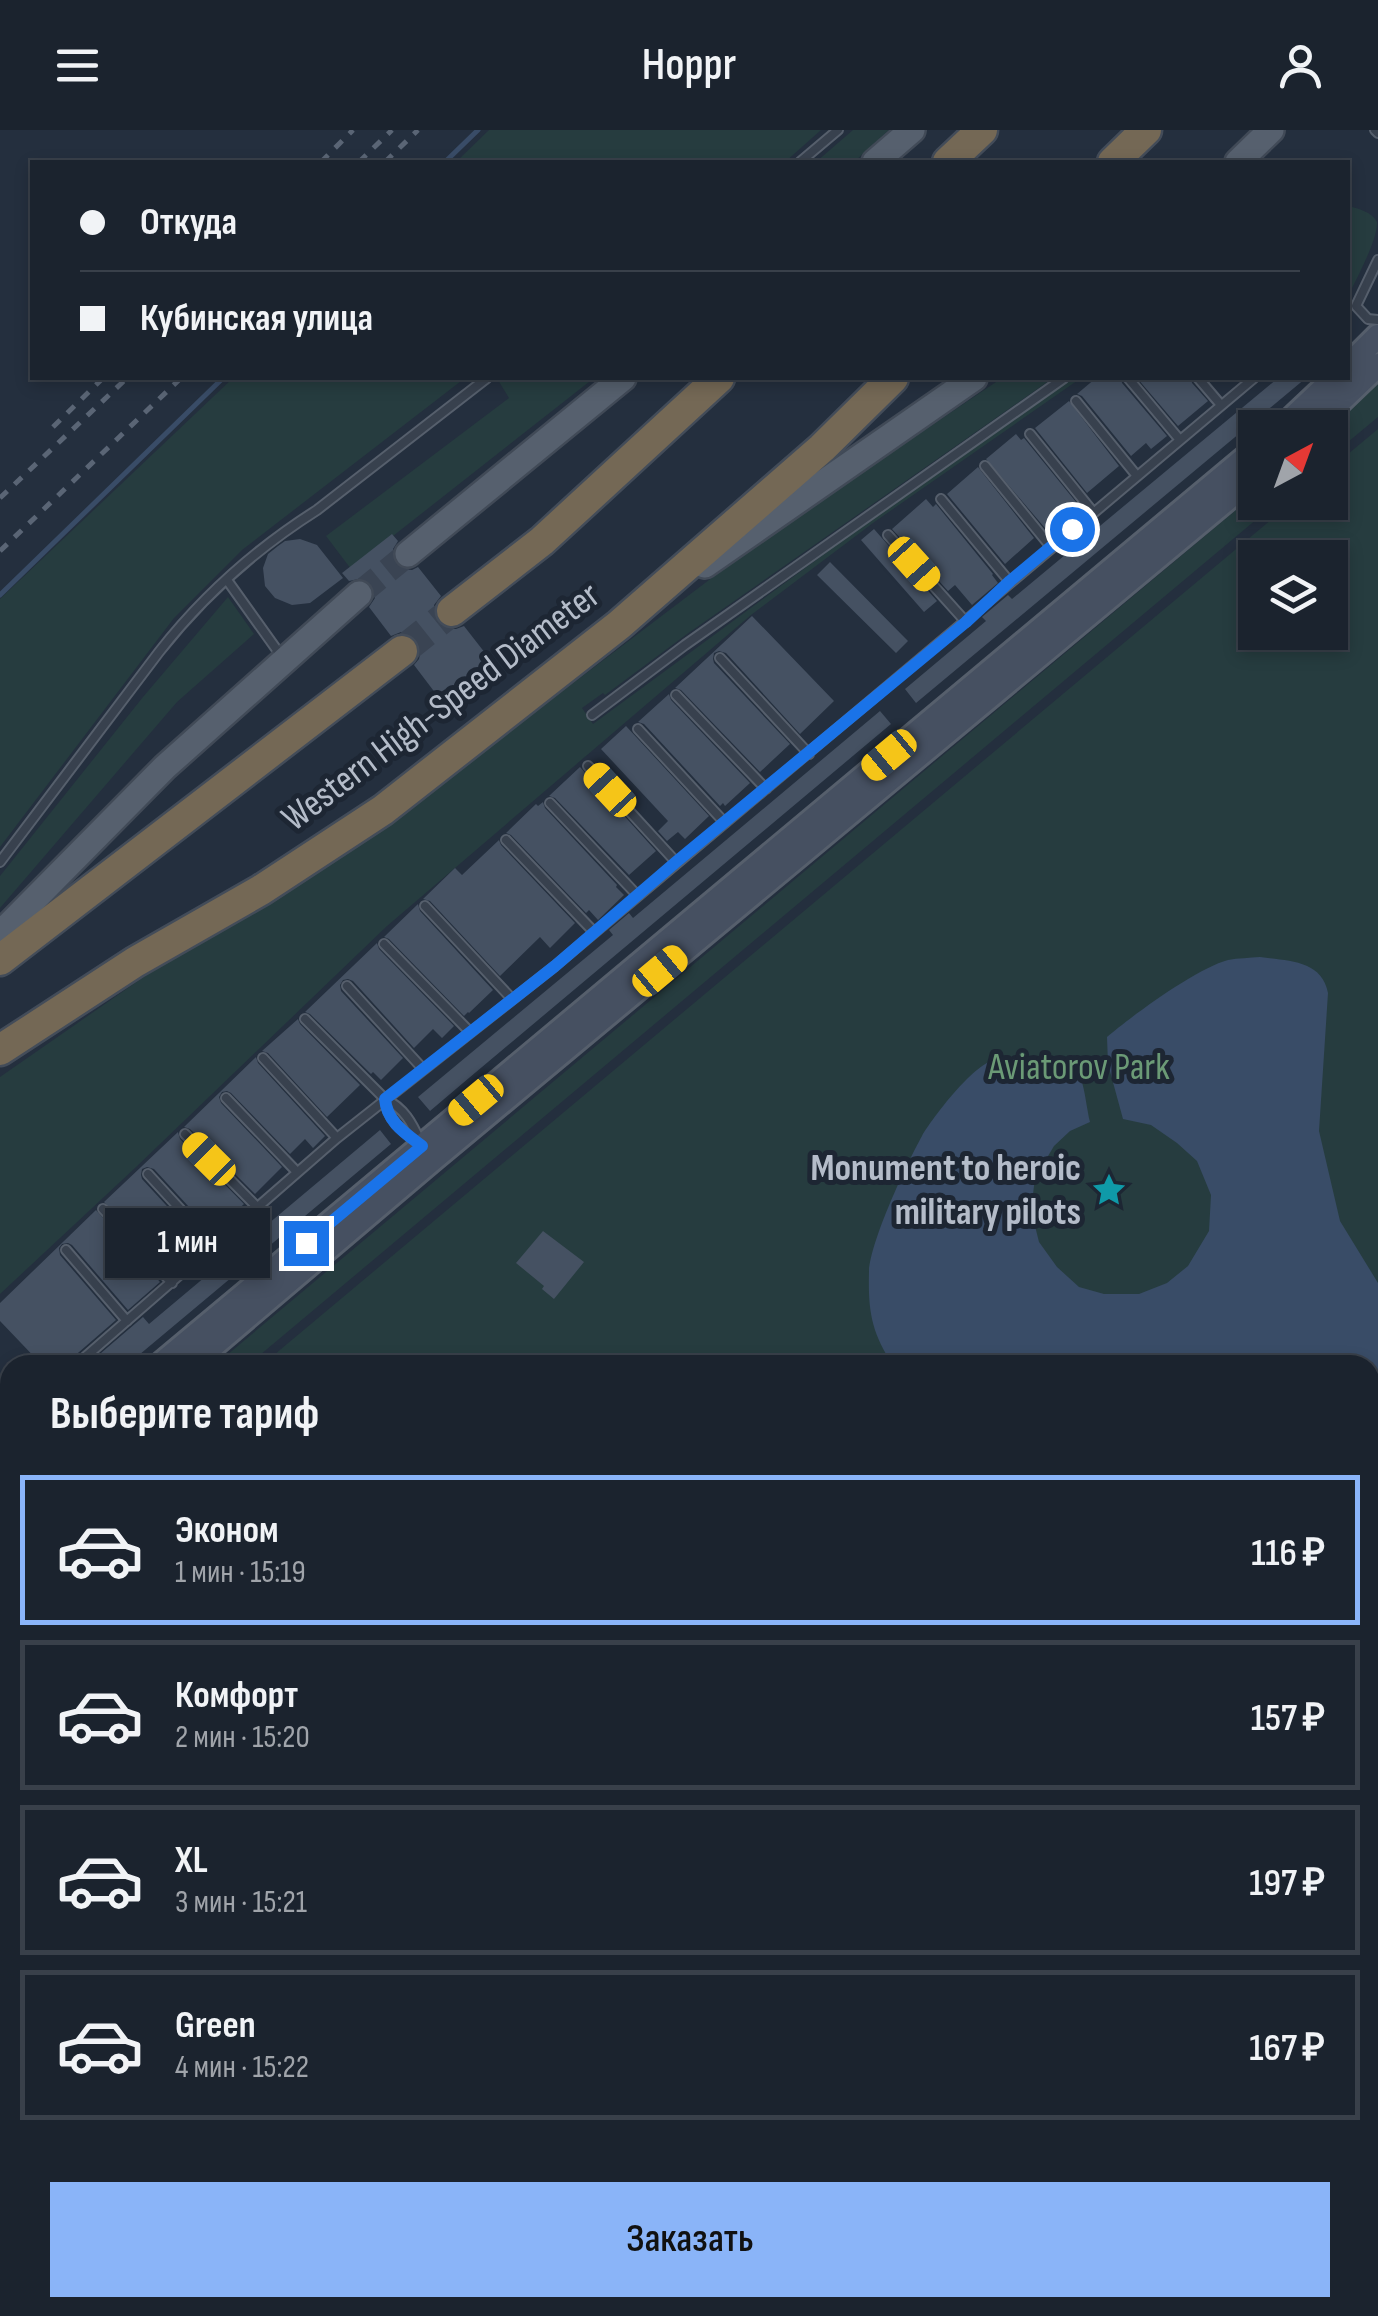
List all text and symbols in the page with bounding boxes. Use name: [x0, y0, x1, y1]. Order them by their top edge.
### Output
icon: menu: [50, 38, 105, 93]
text: Hoppr: [642, 38, 736, 93]
icon: person: [1273, 38, 1328, 93]
text: Откуда: [140, 200, 237, 245]
text: Кубинская улица: [140, 296, 373, 341]
north arrow: [1238, 410, 1348, 520]
map controls: [1238, 410, 1348, 650]
route start: [1050, 507, 1095, 552]
car: [883, 532, 945, 596]
button: layers: [1238, 540, 1348, 650]
street label: Western High-Speed Diameter: [273, 573, 609, 841]
car: [856, 724, 922, 786]
car: [579, 758, 641, 822]
car: [627, 940, 693, 1002]
park label: Aviatorov Park: [987, 1045, 1170, 1090]
car: [443, 1069, 509, 1131]
car: [177, 1127, 241, 1191]
place label: Monument to heroic military pilots: [810, 1146, 1081, 1235]
place icon: Monument to heroic military pilots: [1090, 1171, 1128, 1209]
callout: 1 мин: [106, 1208, 271, 1278]
route end: [284, 1221, 329, 1266]
text: 1 мин: [157, 1223, 218, 1262]
text: Выберите тариф: [50, 1387, 319, 1442]
icon: car: [55, 1505, 145, 1595]
text: Эконом: [175, 1508, 279, 1553]
text: 116 ₽: [1251, 1531, 1325, 1576]
text: 1 мин · 15:19: [175, 1553, 306, 1592]
icon: car: [55, 1670, 145, 1760]
text: Комфорт: [175, 1673, 298, 1718]
text: 157 ₽: [1251, 1696, 1325, 1741]
text: 2 мин · 15:20: [175, 1718, 310, 1757]
icon: car: [55, 1835, 145, 1925]
text: XL: [175, 1838, 208, 1883]
text: 197 ₽: [1249, 1861, 1325, 1906]
text: 3 мин · 15:21: [175, 1883, 307, 1922]
icon: car: [55, 2000, 145, 2090]
text: Green: [175, 2003, 256, 2048]
text: 167 ₽: [1249, 2026, 1325, 2071]
text: 4 мин · 15:22: [175, 2048, 309, 2087]
button: Заказать: [50, 2182, 1330, 2297]

